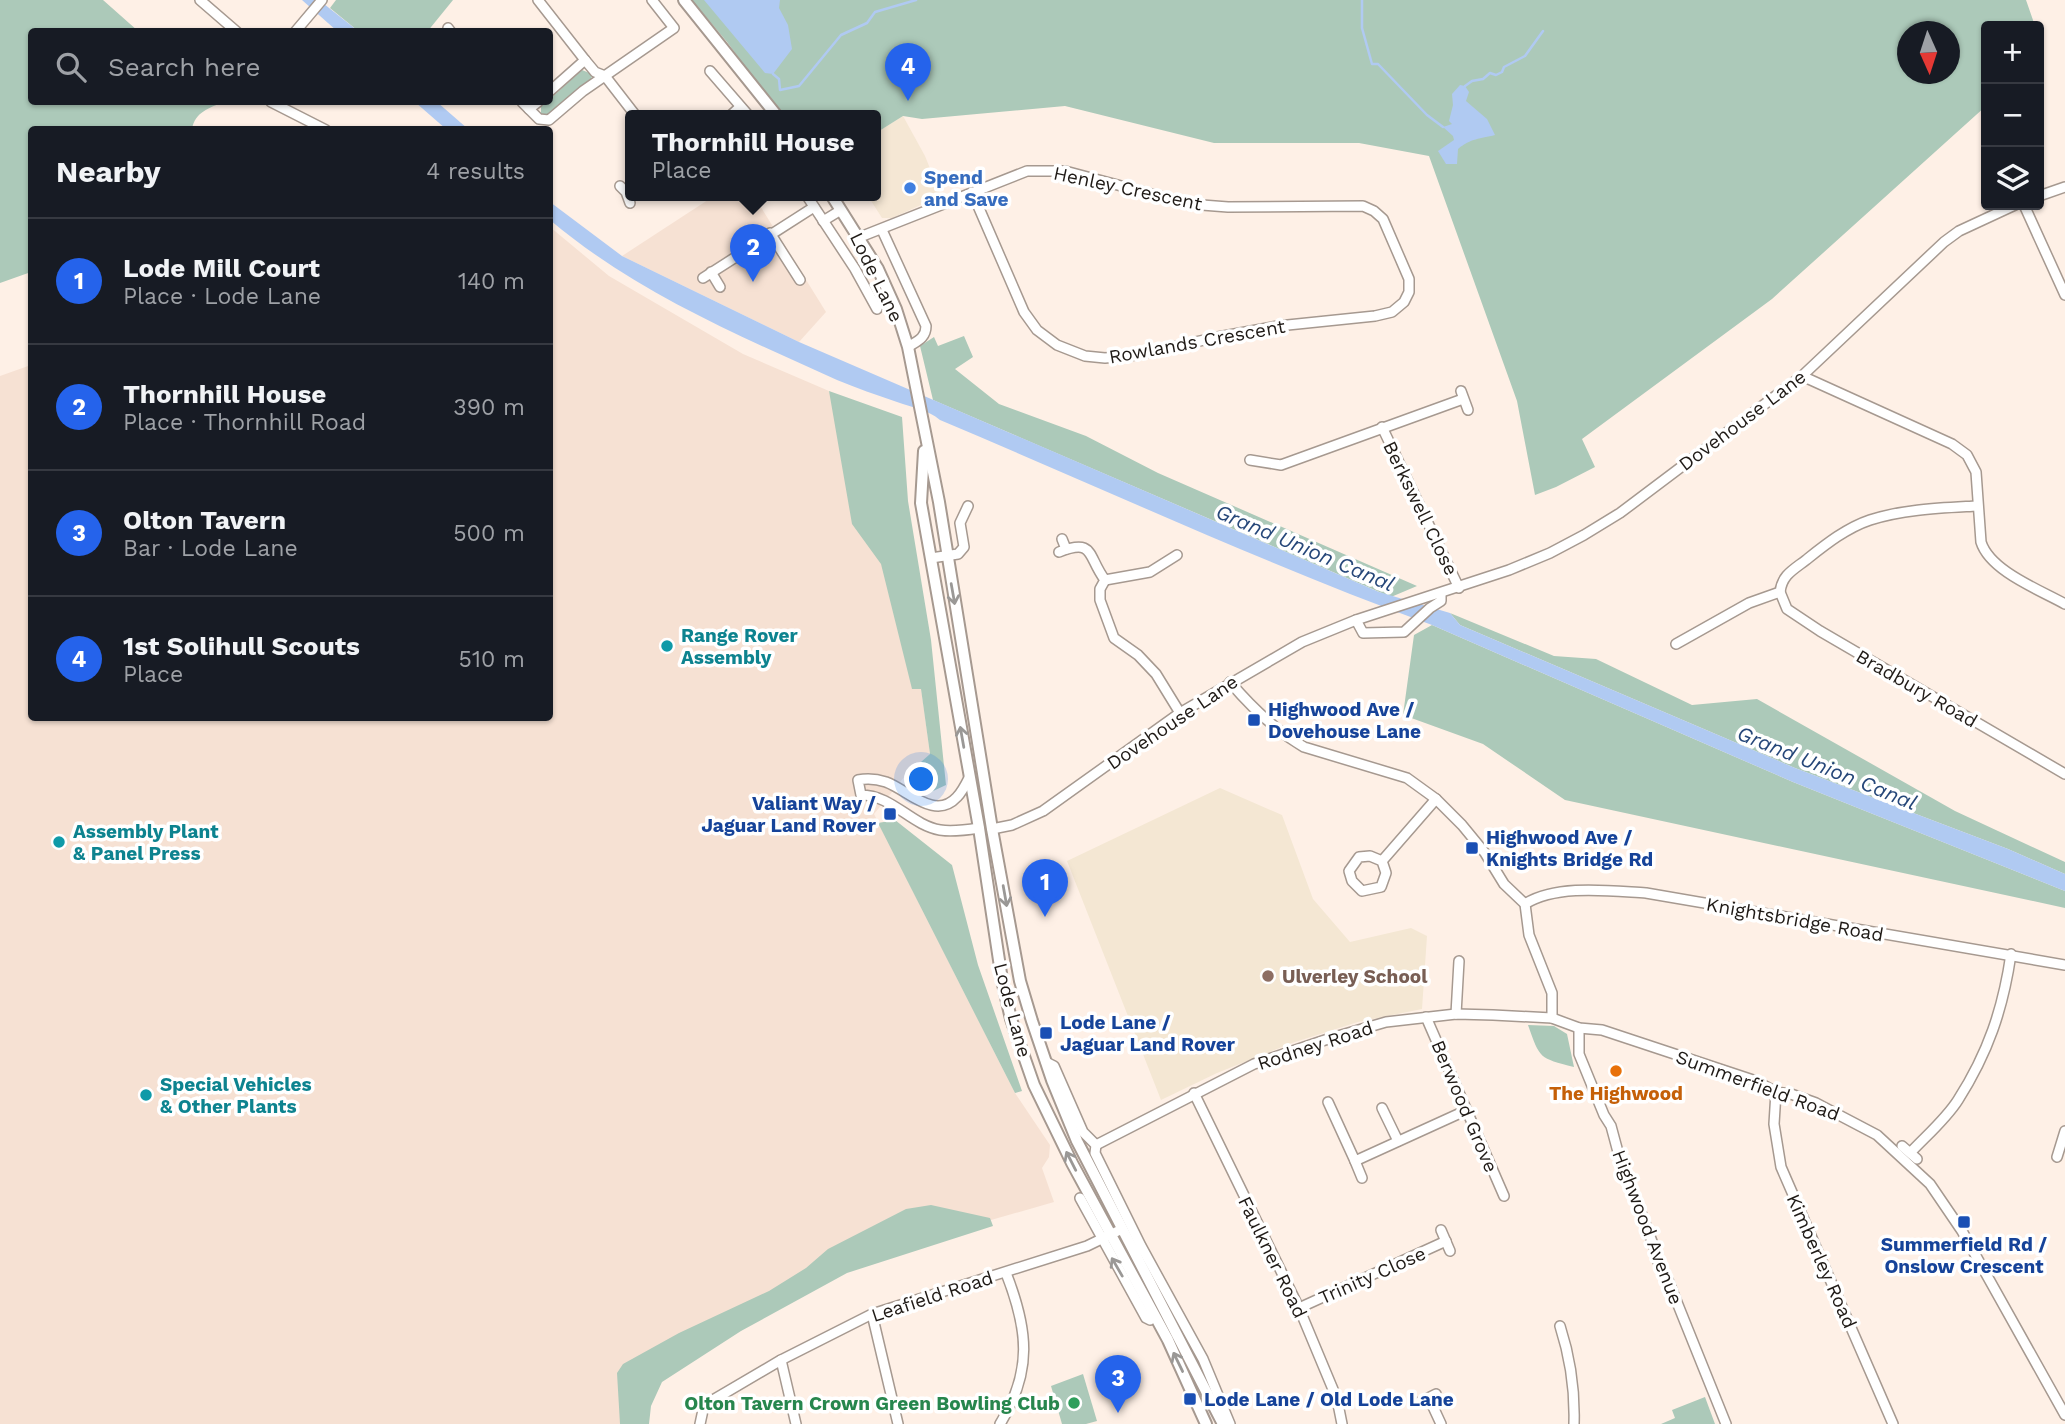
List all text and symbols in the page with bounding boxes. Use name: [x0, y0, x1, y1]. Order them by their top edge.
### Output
north arrow: [1897, 21, 1960, 84]
map controls: [1981, 21, 2044, 210]
button: +: [1981, 21, 2044, 84]
search box: [28, 28, 553, 105]
pin: 4: [885, 43, 931, 101]
icon: search: [52, 48, 90, 86]
text: Search here: [108, 52, 260, 82]
button: −: [1981, 84, 2044, 147]
popup: [625, 110, 881, 201]
text: Thornhill House: [651, 127, 855, 157]
button: layers: [1981, 147, 2044, 210]
text: Nearby: [56, 154, 161, 189]
text: Place: [651, 157, 712, 184]
text: 4 results: [426, 158, 525, 185]
street label: Henley Crescent: [1052, 162, 1204, 215]
place label: Spend and Save: [924, 166, 1008, 211]
marker: Spend and Save: [902, 180, 918, 196]
pin: 2: [730, 224, 776, 282]
street label: Lode Lane: [845, 229, 908, 326]
text: Lode Mill Court: [123, 253, 320, 283]
text: 1: [74, 268, 84, 295]
text: 140 m: [458, 268, 525, 295]
text: Place · Lode Lane: [123, 283, 321, 310]
street label: Rowlands Crescent: [1107, 315, 1287, 368]
street label: Dovehouse Lane: [1674, 365, 1810, 476]
text: Thornhill House: [123, 379, 326, 409]
text: 2: [72, 394, 86, 421]
text: 390 m: [453, 394, 525, 421]
text: Place · Thornhill Road: [123, 409, 366, 436]
street label: Berkswell Close: [1378, 437, 1463, 579]
water label: Grand Union Canal: [1212, 499, 1398, 596]
text: Olton Tavern: [123, 505, 286, 535]
text: 3: [72, 520, 86, 547]
text: 500 m: [453, 520, 525, 547]
text: Bar · Lode Lane: [123, 535, 298, 562]
one-way arrow: [947, 582, 960, 605]
place label: Range Rover Assembly: [681, 624, 799, 669]
text: 1st Solihull Scouts: [123, 631, 360, 661]
marker: Range Rover Assembly: [659, 638, 675, 654]
street label: Bradbury Road: [1852, 644, 1981, 732]
text: 4: [72, 646, 86, 673]
text: 510 m: [459, 646, 525, 673]
text: Place: [123, 661, 183, 688]
street label: Dovehouse Lane: [1102, 670, 1242, 775]
place label: Highwood Ave / Dovehouse Lane: [1268, 698, 1421, 743]
marker: Highwood Ave / Dovehouse Lane: [1246, 712, 1262, 728]
water label: Grand Union Canal: [1734, 720, 1921, 815]
one-way arrow: [955, 726, 969, 749]
your location: [904, 762, 938, 796]
place label: Valiant Way / Jaguar Land Rover: [701, 792, 877, 837]
marker: Valiant Way / Jaguar Land Rover: [882, 806, 898, 822]
place label: Assembly Plant & Panel Press: [73, 820, 219, 865]
place label: Highwood Ave / Knights Bridge Rd: [1486, 826, 1653, 871]
marker: Assembly Plant & Panel Press: [51, 834, 67, 850]
marker: Highwood Ave / Knights Bridge Rd: [1464, 840, 1480, 856]
pin: 1: [1022, 859, 1068, 917]
one-way arrow: [999, 884, 1012, 907]
street label: Knightsbridge Road: [1704, 893, 1885, 946]
street label: Lode Lane: [989, 960, 1036, 1060]
place label: Ulverley School: [1282, 965, 1428, 988]
marker: Ulverley School: [1260, 968, 1276, 984]
place label: Lode Lane / Jaguar Land Rover: [1060, 1011, 1236, 1056]
street label: Rodney Road: [1254, 1016, 1376, 1075]
marker: Lode Lane / Jaguar Land Rover: [1038, 1025, 1054, 1041]
street label: Berwood Grove: [1426, 1037, 1503, 1176]
street label: Summerfield Road: [1673, 1045, 1843, 1126]
marker: The Highwood: [1608, 1063, 1624, 1079]
place label: Special Vehicles & Other Plants: [160, 1073, 312, 1118]
place label: The Highwood: [1549, 1082, 1683, 1105]
marker: Special Vehicles & Other Plants: [138, 1087, 154, 1103]
street label: Highwood Avenue: [1607, 1147, 1688, 1308]
one-way arrow: [1064, 1151, 1077, 1172]
street label: Kimberley Road: [1782, 1190, 1861, 1332]
street label: Faulkner Road: [1233, 1193, 1312, 1322]
marker: Summerfield Rd / Onslow Crescent: [1956, 1214, 1972, 1230]
place label: Summerfield Rd / Onslow Crescent: [1881, 1233, 2047, 1278]
street label: Trinity Close: [1315, 1242, 1429, 1309]
one-way arrow: [1110, 1258, 1124, 1278]
street label: Leafield Road: [868, 1266, 996, 1327]
one-way arrow: [1171, 1352, 1185, 1373]
pin: 3: [1095, 1355, 1141, 1413]
place label: Lode Lane / Old Lode Lane: [1204, 1388, 1454, 1411]
marker: Lode Lane / Old Lode Lane: [1182, 1391, 1198, 1407]
place label: Olton Tavern Crown Green Bowling Club: [684, 1392, 1060, 1415]
marker: Olton Tavern Crown Green Bowling Club: [1066, 1395, 1082, 1411]

